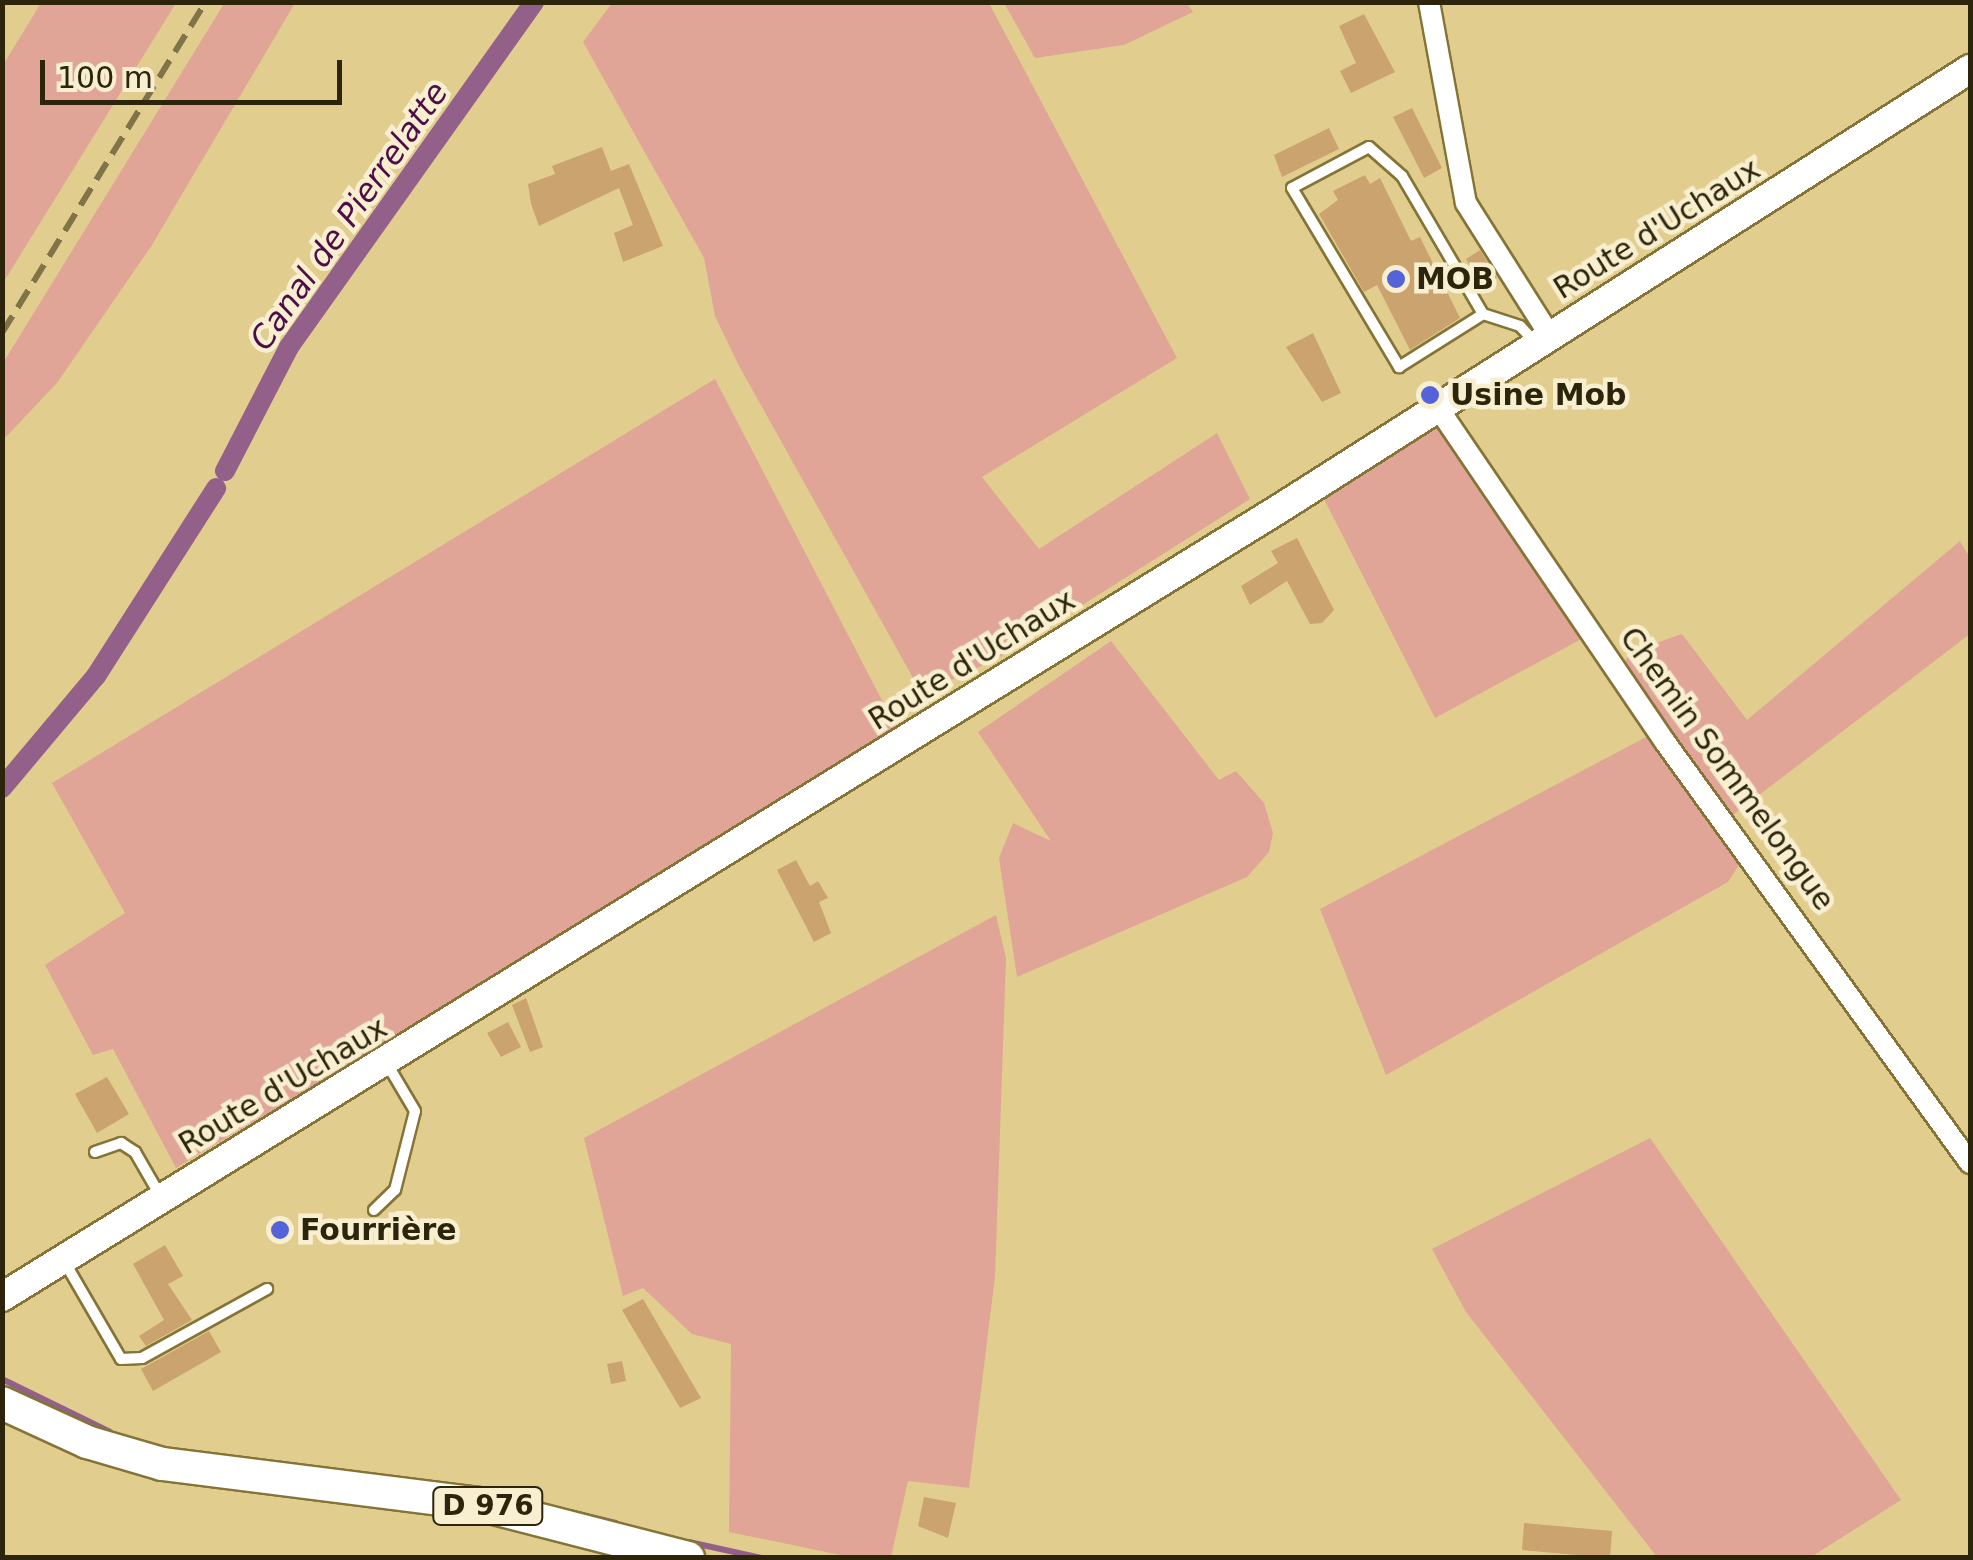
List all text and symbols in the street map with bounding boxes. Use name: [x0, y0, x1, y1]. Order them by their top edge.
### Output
scale bar: [45, 40, 348, 102]
text: 100 m: [57, 60, 153, 95]
water label: Canal de Pierrelatte: [242, 75, 456, 357]
street label: Route d'Uchaux: [1547, 151, 1767, 307]
place label: MOB: [1416, 261, 1494, 297]
marker: MOB: [1385, 268, 1407, 290]
place label: Usine Mob: [1450, 377, 1627, 413]
marker: Usine Mob: [1419, 384, 1441, 406]
street label: Route d'Uchaux: [862, 582, 1082, 738]
street label: Chemin Sommelongue: [1612, 620, 1842, 918]
street label: Route d'Uchaux: [172, 1010, 394, 1162]
place label: Fourrière: [300, 1212, 457, 1248]
marker: Fourrière: [269, 1219, 291, 1241]
road number: D 976: [430, 1483, 546, 1529]

